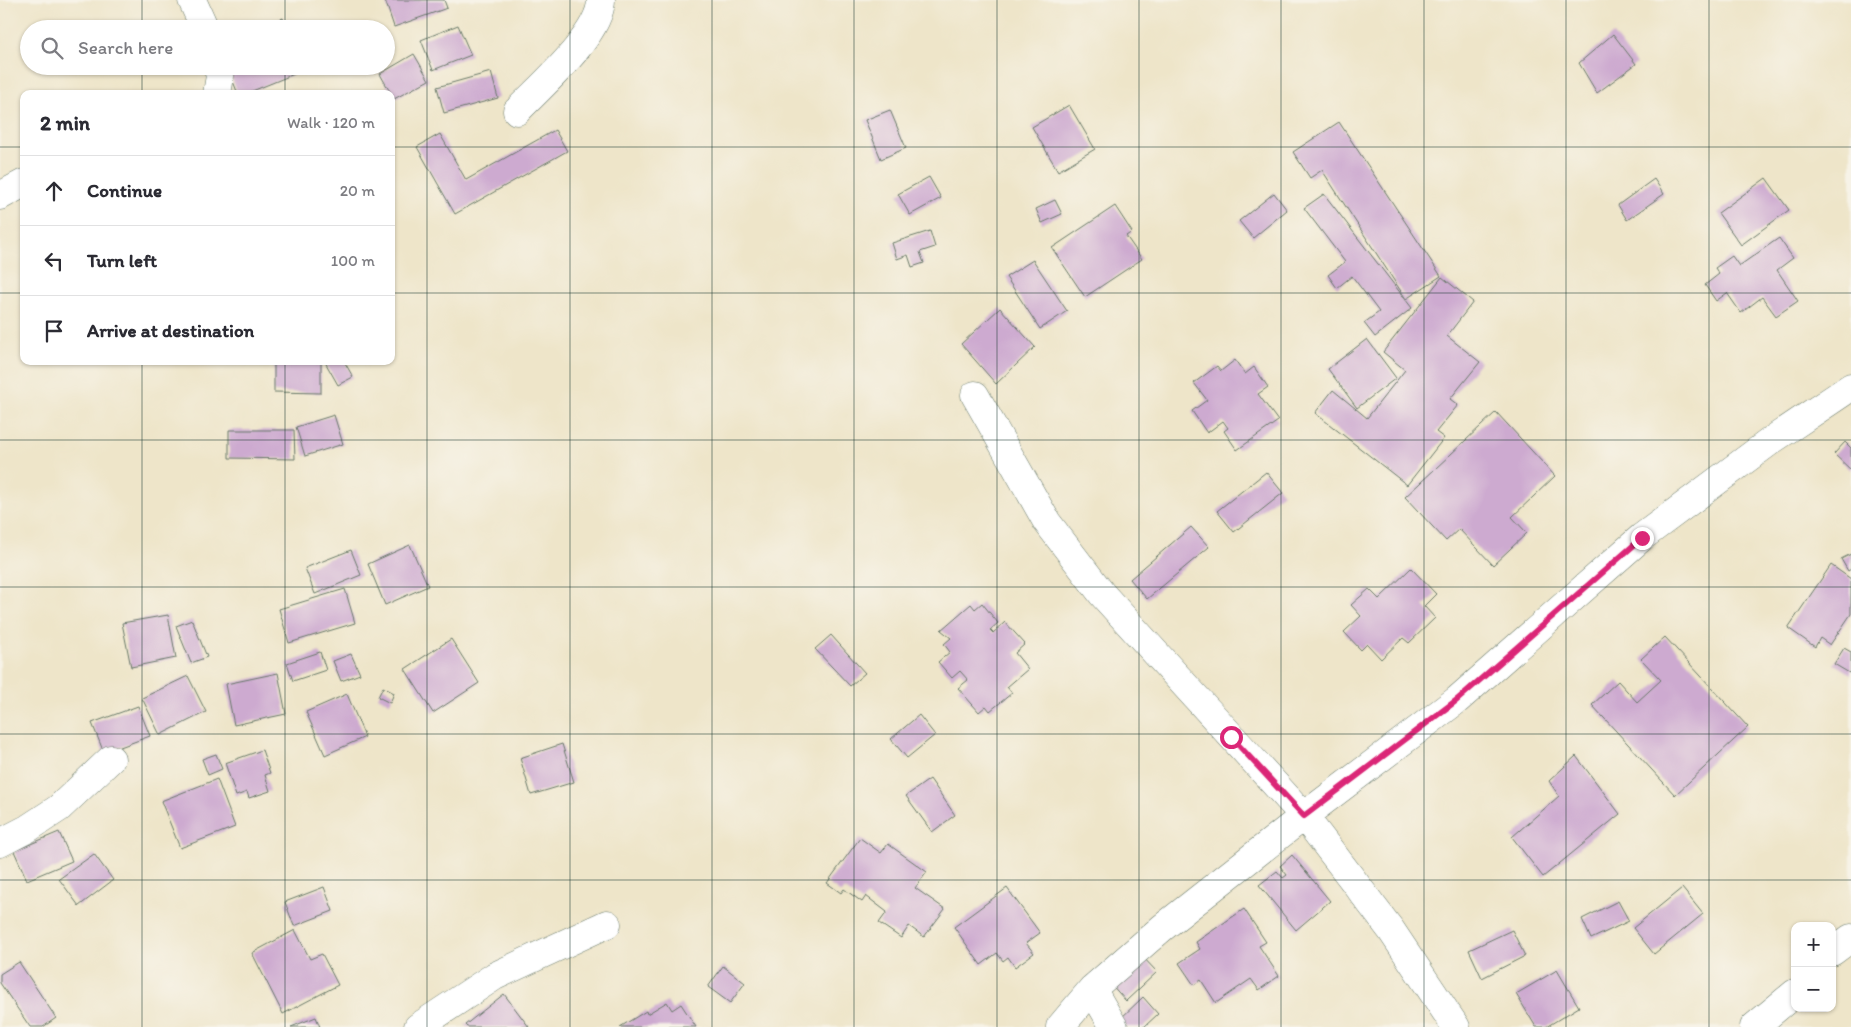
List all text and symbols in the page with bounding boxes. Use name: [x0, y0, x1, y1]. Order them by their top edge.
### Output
search box: [20, 20, 395, 75]
icon: search: [38, 34, 66, 62]
text: Search here: [78, 36, 173, 59]
text: 2 min: [40, 110, 90, 135]
text: Walk · 120 m: [287, 113, 375, 132]
icon: ahead: [40, 177, 68, 205]
text: Continue: [87, 179, 162, 202]
text: 20 m: [340, 181, 375, 200]
icon: left: [40, 247, 68, 275]
text: Turn left: [87, 249, 157, 272]
text: 100 m: [331, 251, 375, 270]
icon: arrive: [40, 317, 68, 345]
text: Arrive at destination: [87, 319, 254, 342]
route end: [1631, 527, 1654, 550]
route start: [1220, 726, 1243, 749]
map controls: [1791, 922, 1836, 1012]
button: +: [1791, 922, 1836, 967]
button: −: [1791, 967, 1836, 1012]

